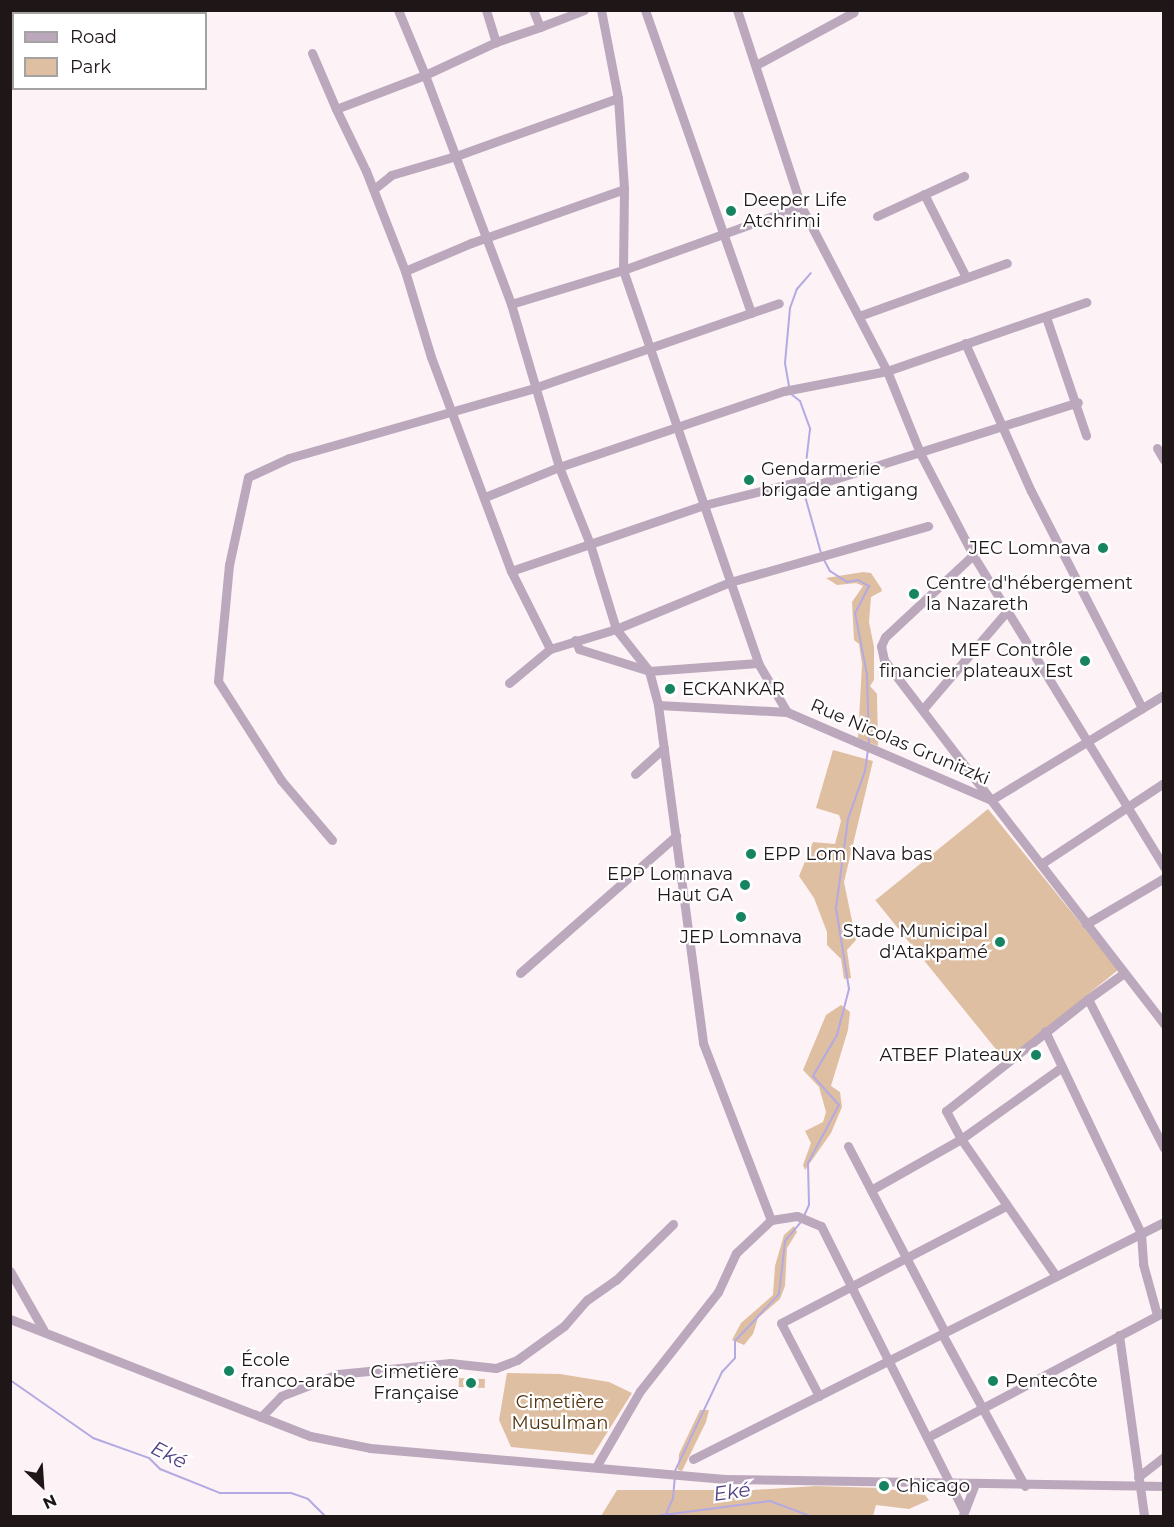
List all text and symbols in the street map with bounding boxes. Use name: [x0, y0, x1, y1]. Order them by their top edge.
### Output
legend: [12, 12, 207, 90]
text: Road: [70, 26, 117, 48]
text: Park: [70, 56, 111, 78]
place label: Deeper Life Atchrimi: [743, 190, 847, 232]
marker: Deeper Life Atchrimi: [724, 204, 738, 218]
place label: Gendarmerie brigade antigang: [761, 459, 918, 502]
marker: Gendarmerie brigade antigang: [742, 473, 756, 487]
place label: JEC Lomnava: [969, 537, 1091, 559]
marker: JEC Lomnava: [1096, 541, 1110, 555]
place label: Centre d'hébergement la Nazareth: [926, 573, 1133, 616]
marker: Centre d'hébergement la Nazareth: [907, 587, 921, 601]
place label: MEF Contrôle financier plateaux Est: [879, 640, 1073, 682]
marker: MEF Contrôle financier plateaux Est: [1078, 654, 1092, 668]
place label: ECKANKAR: [682, 678, 785, 700]
marker: ECKANKAR: [663, 682, 677, 696]
street label: Rue Nicolas Grunitzki: [807, 694, 993, 790]
place label: EPP Lom Nava bas: [763, 843, 932, 865]
marker: EPP Lom Nava bas: [744, 847, 758, 861]
place label: EPP Lomnava Haut GA: [607, 864, 733, 906]
marker: EPP Lomnava Haut GA: [738, 878, 752, 892]
marker: JEP Lomnava: [734, 910, 748, 924]
place label: Stade Municipal d'Atakpamé: [843, 921, 988, 964]
place label: JEP Lomnava: [680, 926, 802, 948]
marker: Stade Municipal d'Atakpamé: [993, 935, 1007, 949]
place label: ATBEF Plateaux: [879, 1044, 1022, 1066]
marker: ATBEF Plateaux: [1027, 1046, 1045, 1064]
place label: École franco-arabe: [241, 1350, 355, 1392]
place label: Cimetière Française: [371, 1362, 459, 1404]
marker: École franco-arabe: [222, 1364, 236, 1378]
place label: Pentecôte: [1005, 1370, 1098, 1392]
marker: Pentecôte: [986, 1374, 1000, 1388]
marker: Cimetière Française: [464, 1376, 478, 1390]
park label: Cimetière Musulman: [512, 1392, 608, 1434]
water label: Eké: [147, 1436, 191, 1474]
north arrow: [12, 1455, 72, 1515]
place label: Chicago: [896, 1475, 970, 1497]
water label: Eké: [712, 1478, 752, 1506]
marker: Chicago: [877, 1479, 891, 1493]
text: N: [40, 1490, 60, 1513]

